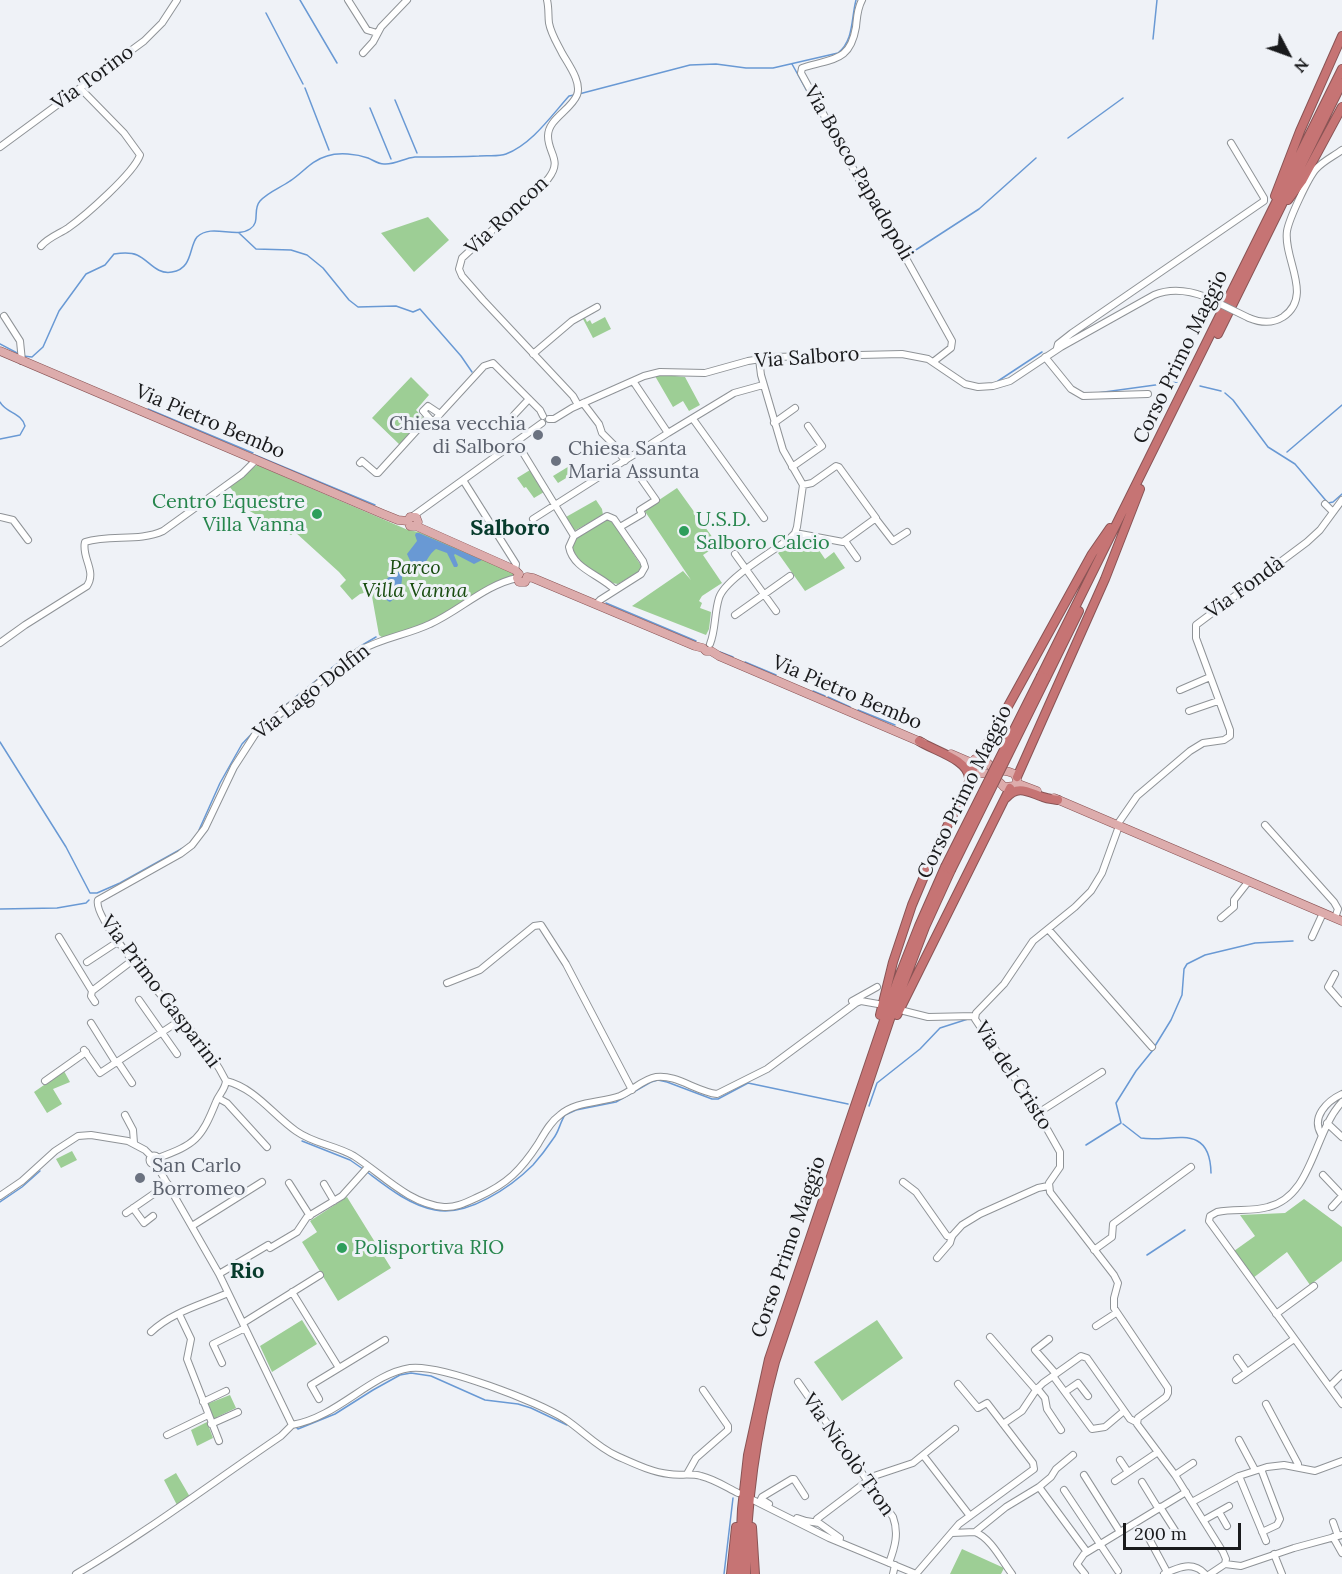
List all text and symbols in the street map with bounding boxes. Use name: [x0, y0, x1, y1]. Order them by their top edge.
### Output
north arrow: [1258, 24, 1318, 84]
street label: Via Torino: [47, 40, 139, 116]
text: N: [1290, 55, 1313, 77]
street label: Via Bosco Papadopoli: [798, 81, 918, 265]
street label: Via Roncon: [461, 172, 553, 260]
street label: Corso Primo Maggio: [1128, 266, 1234, 448]
street label: Via Salboro: [754, 342, 860, 374]
street label: Via Pietro Bembo: [132, 380, 288, 464]
place label: Chiesa vecchia di Salboro: [389, 412, 526, 459]
marker: Chiesa vecchia di Salboro: [531, 428, 545, 442]
place label: Chiesa Santa Maria Assunta: [568, 437, 700, 484]
marker: Chiesa Santa Maria Assunta: [549, 454, 563, 468]
place label: Centro Equestre Villa Vanna: [152, 490, 305, 537]
marker: Centro Equestre Villa Vanna: [310, 507, 324, 521]
place label: U.S.D. Salboro Calcio: [696, 508, 830, 555]
district label: Salboro: [470, 516, 550, 542]
marker: U.S.D. Salboro Calcio: [677, 524, 691, 538]
street label: Via Fondà: [1201, 552, 1289, 624]
park label: Parco Villa Vanna: [362, 556, 468, 603]
street label: Via Lago Dolfin: [249, 639, 375, 745]
street label: Via Pietro Bembo: [769, 651, 925, 735]
street label: Corso Primo Maggio: [912, 701, 1018, 883]
street label: Via Primo Gasparini: [95, 911, 225, 1073]
street label: Via del Cristo: [969, 1017, 1057, 1135]
street label: Corso Primo Maggio: [747, 1153, 831, 1341]
place label: San Carlo Borromeo: [152, 1154, 245, 1201]
marker: San Carlo Borromeo: [133, 1171, 147, 1185]
place label: Polisportiva RIO: [354, 1236, 504, 1260]
marker: Polisportiva RIO: [335, 1241, 349, 1255]
district label: Rio: [230, 1259, 264, 1285]
street label: Via Nicolò Tron: [797, 1389, 899, 1521]
scale bar: [1126, 1511, 1244, 1549]
text: 200 m: [1134, 1522, 1187, 1545]

